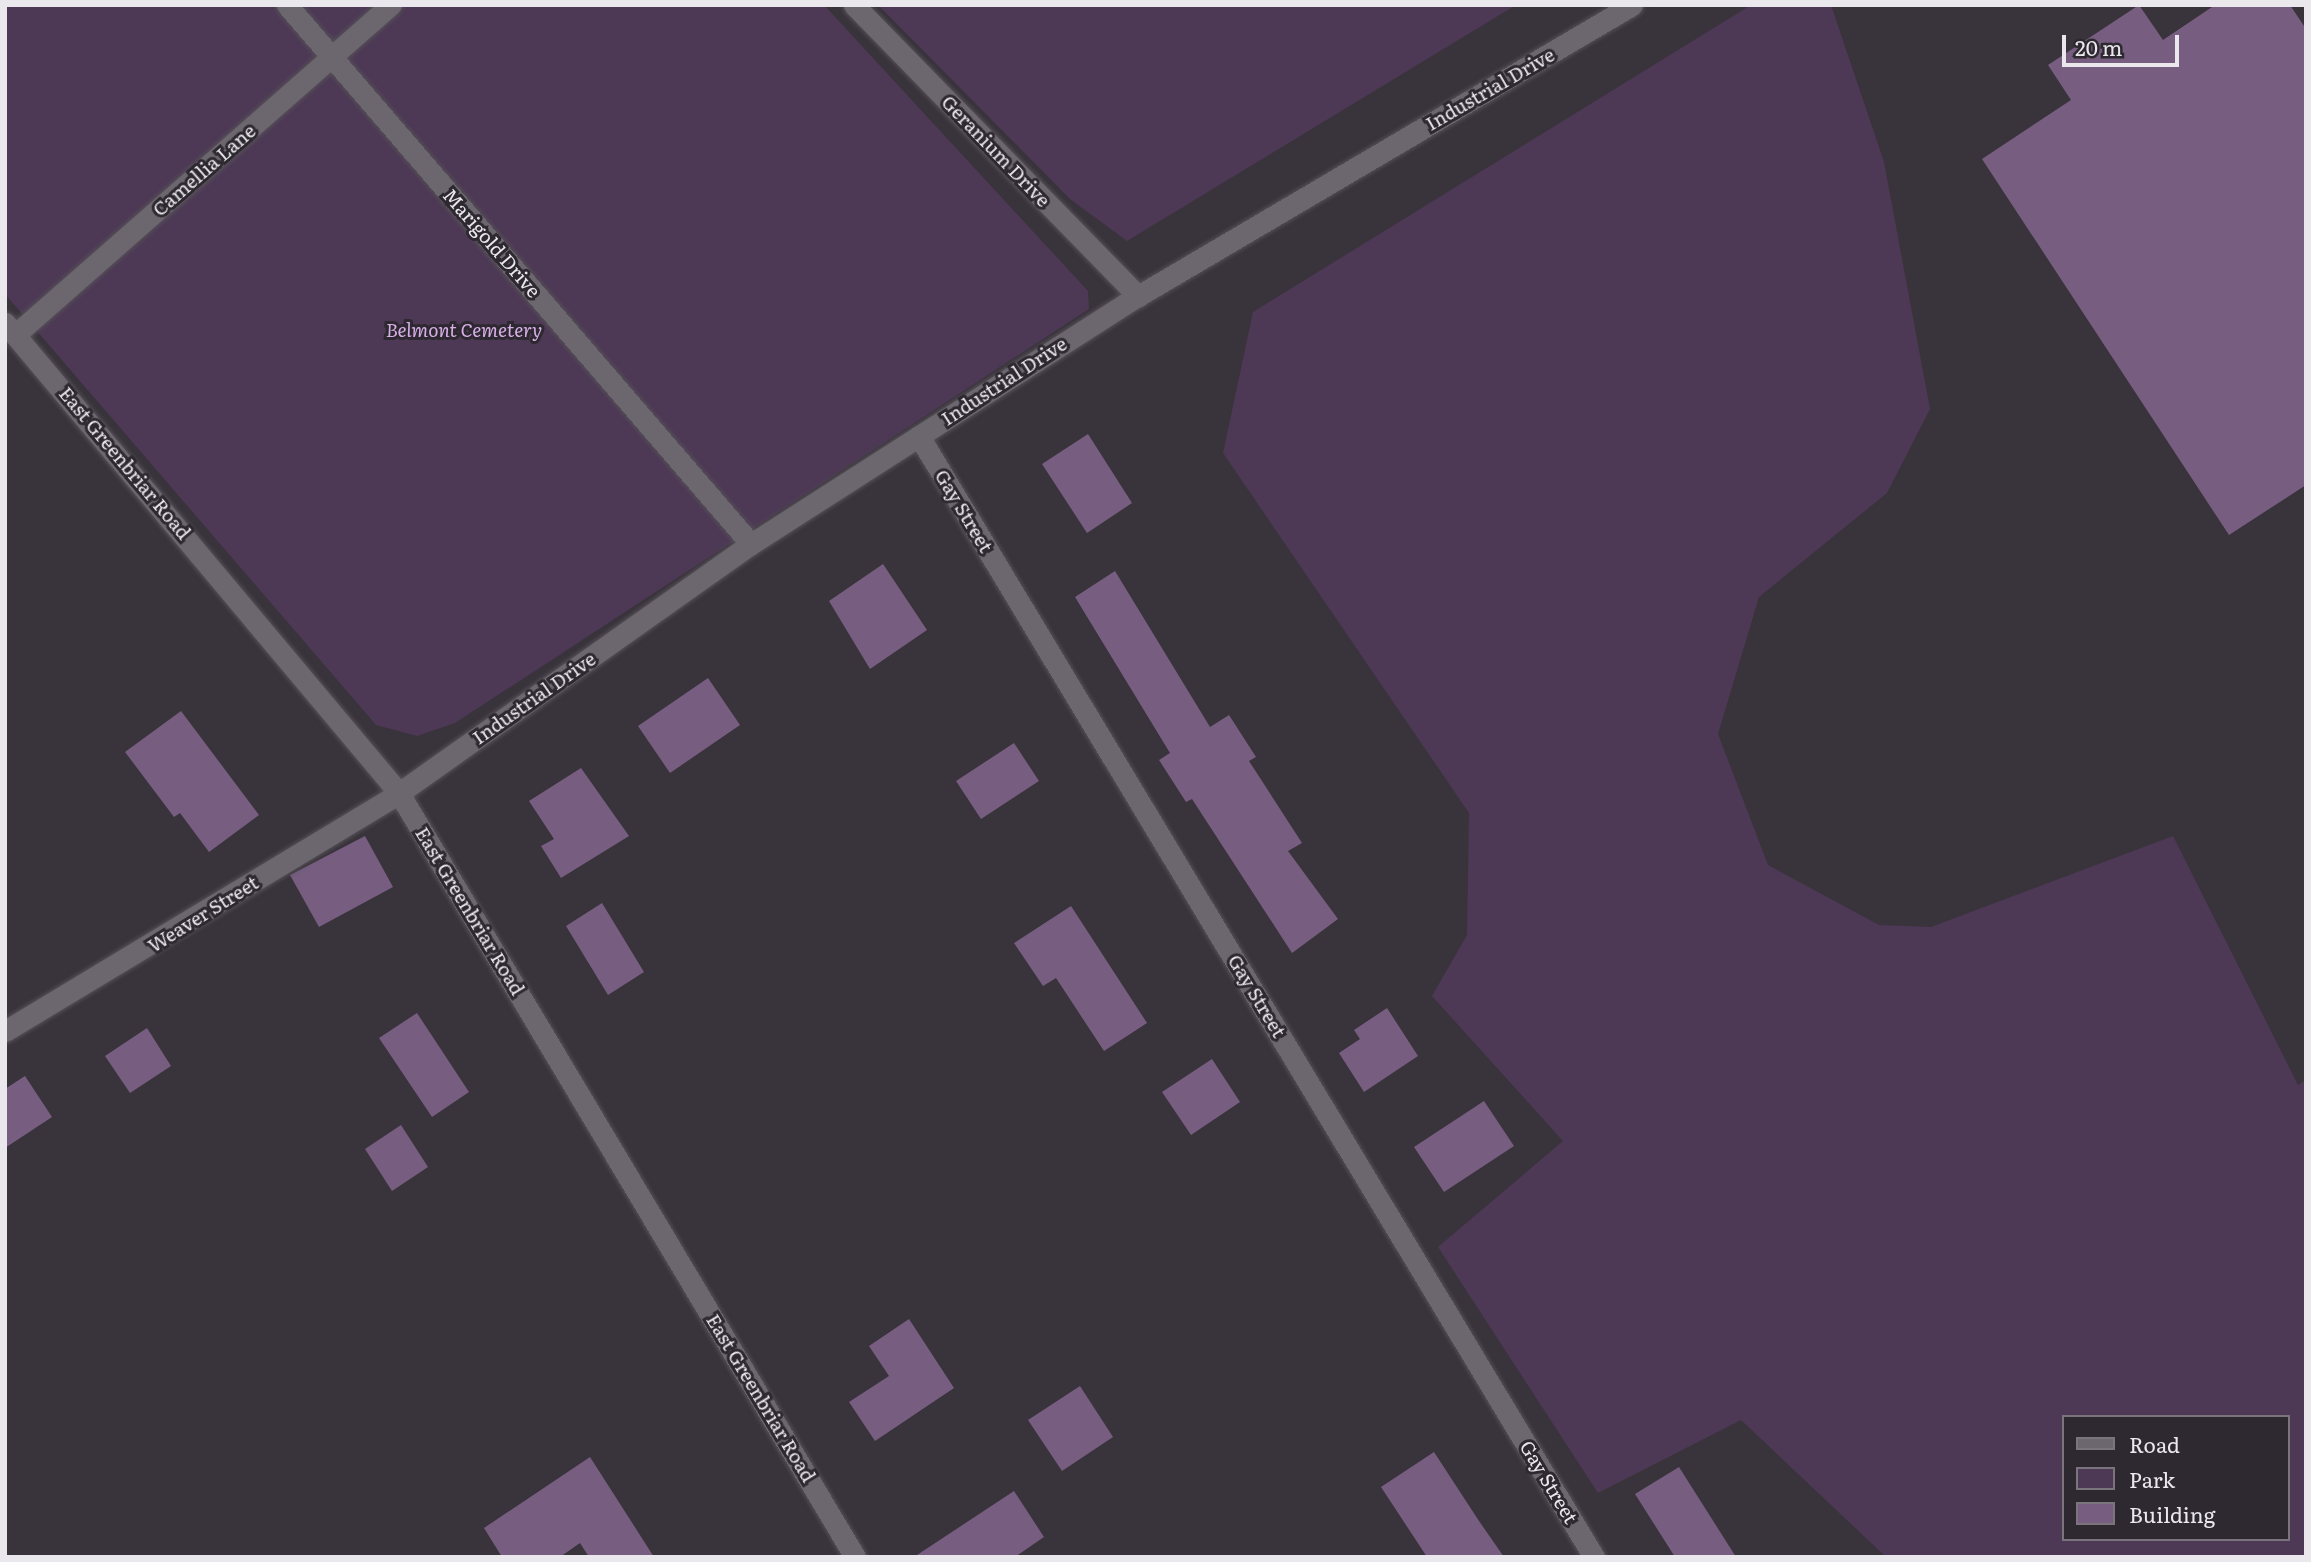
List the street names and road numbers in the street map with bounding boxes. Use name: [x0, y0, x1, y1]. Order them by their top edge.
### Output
street label: Industrial Drive: [1422, 43, 1558, 135]
street label: Geranium Drive: [937, 91, 1055, 211]
street label: Camellia Lane: [148, 119, 260, 221]
street label: Marigold Drive: [439, 184, 545, 302]
street label: Industrial Drive: [937, 332, 1071, 430]
street label: East Greenbriar Road: [54, 382, 196, 544]
street label: Gay Street: [930, 465, 998, 557]
street label: Industrial Drive: [468, 647, 600, 749]
street label: East Greenbriar Road: [411, 823, 529, 999]
street label: Weaver Street: [144, 871, 262, 957]
street label: Gay Street: [1223, 950, 1291, 1042]
street label: East Greenbriar Road: [702, 1310, 820, 1486]
street label: Gay Street: [1515, 1436, 1583, 1528]

